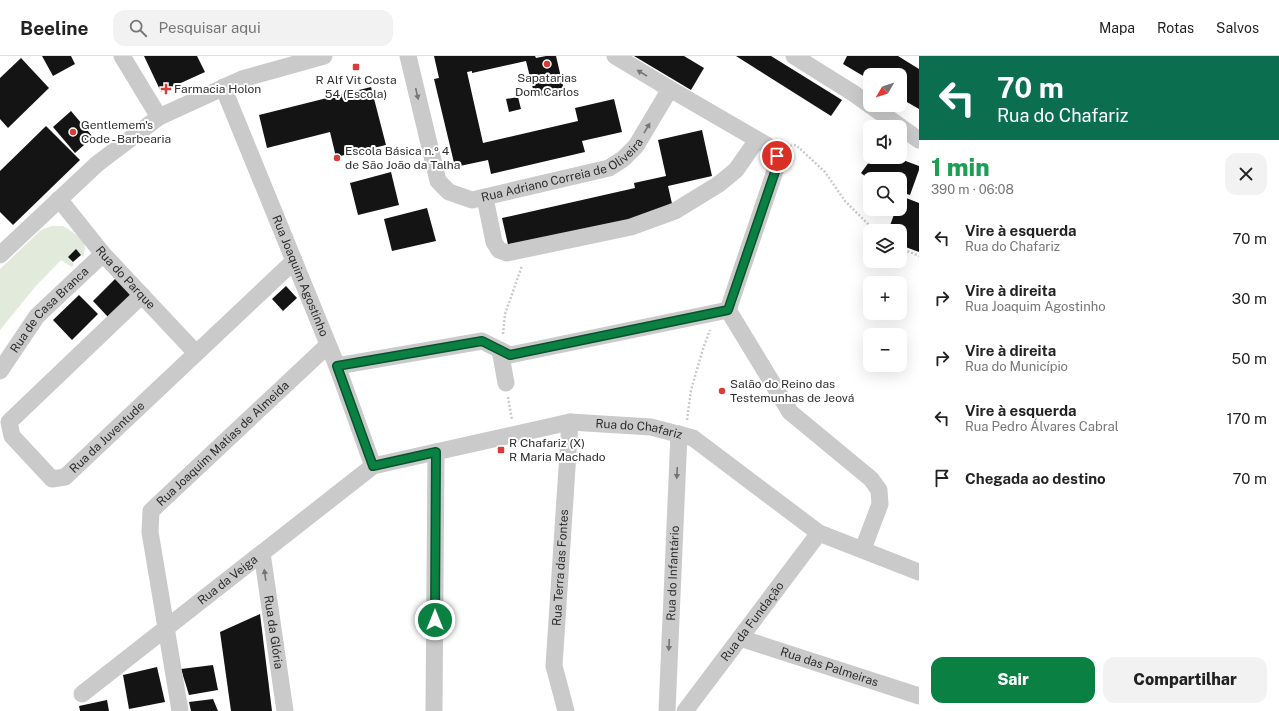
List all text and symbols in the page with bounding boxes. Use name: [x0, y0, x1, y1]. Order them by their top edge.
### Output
search box: [113, 10, 393, 46]
text: Beeline: [20, 17, 89, 39]
icon: search: [127, 17, 149, 39]
text: Pesquisar aqui: [159, 19, 261, 36]
text: Mapa: [1099, 20, 1135, 36]
text: Rotas: [1157, 20, 1194, 36]
text: Salvos: [1216, 20, 1259, 36]
marker: Sapatarias Dom Carlos: [542, 59, 552, 69]
marker: R Alf Vit Costa 54 (Escola): [351, 62, 361, 72]
north arrow: [863, 68, 907, 112]
map controls: [863, 68, 907, 372]
one-way arrow: [636, 69, 648, 76]
place label: Sapatarias Dom Carlos: [515, 71, 579, 99]
text: 70 m: [997, 71, 1064, 104]
icon: left: [931, 72, 983, 124]
place label: R Alf Vit Costa 54 (Escola): [315, 73, 397, 101]
place label: Farmacia Holon: [174, 82, 261, 96]
marker: Farmacia Holon: [161, 84, 171, 94]
one-way arrow: [415, 88, 421, 100]
text: Rua do Chafariz: [997, 105, 1128, 126]
place label: Gentlemem's Code - Barbearia: [81, 118, 171, 146]
button: sound: [863, 120, 907, 164]
one-way arrow: [643, 122, 650, 134]
marker: Gentlemem's Code - Barbearia: [68, 127, 78, 137]
street label: Rua Adriano Correia de Oliveira: [480, 136, 646, 205]
pin: [760, 139, 794, 173]
place label: Escola Básica n.º 4 de São João da Talha: [345, 144, 460, 172]
icon: arrive: [766, 145, 788, 167]
marker: Escola Básica n.º 4 de São João da Talha: [332, 153, 342, 163]
text: 1 min: [931, 153, 990, 181]
button: close: [1225, 153, 1267, 195]
button: search: [863, 172, 907, 216]
text: 390 m · 06:08: [931, 182, 1014, 197]
street label: Rua Joaquim Agostinho: [269, 213, 331, 339]
text: Vire à esquerda: [965, 222, 1077, 239]
button: layers: [863, 224, 907, 268]
icon: left: [931, 227, 953, 249]
text: 70 m: [1232, 230, 1267, 247]
text: Rua do Chafariz: [965, 239, 1060, 254]
street label: Rua do Parque: [93, 243, 158, 312]
street label: Rua de Casa Branca: [7, 264, 91, 355]
button: +: [863, 276, 907, 320]
text: Vire à direita: [965, 282, 1056, 299]
icon: right: [931, 287, 953, 309]
text: 30 m: [1232, 290, 1267, 307]
text: Rua Joaquim Agostinho: [965, 299, 1106, 314]
button: −: [863, 328, 907, 372]
text: Vire à direita: [965, 342, 1056, 359]
icon: right: [931, 347, 953, 369]
text: 50 m: [1232, 350, 1267, 367]
text: Rua do Município: [965, 359, 1068, 374]
place label: Salão do Reino das Testemunhas de Jeová: [730, 377, 854, 405]
street label: Rua Joaquim Matias de Almeida: [154, 378, 292, 509]
marker: Salão do Reino das Testemunhas de Jeová: [717, 386, 727, 396]
street label: Rua da Juventude: [67, 399, 148, 476]
text: Vire à esquerda: [965, 402, 1077, 419]
icon: left: [931, 407, 953, 429]
text: 170 m: [1226, 410, 1267, 427]
street label: Rua do Chafariz: [595, 417, 684, 442]
text: Rua Pedro Álvares Cabral: [965, 419, 1119, 434]
place label: R Chafariz (X) R Maria Machado: [509, 436, 606, 464]
marker: R Chafariz (X) R Maria Machado: [496, 445, 506, 455]
one-way arrow: [674, 467, 681, 479]
icon: arrive: [931, 467, 953, 489]
text: Chegada ao destino: [965, 470, 1106, 487]
text: 70 m: [1232, 470, 1267, 487]
street label: Rua Terra das Fontes: [550, 509, 571, 626]
street label: Rua do Infantário: [664, 525, 682, 621]
street label: Rua da Veiga: [195, 552, 260, 608]
one-way arrow: [262, 569, 268, 581]
street label: Rua da Fundação: [718, 579, 787, 664]
street label: Rua da Glória: [261, 594, 286, 670]
position arrow: [414, 599, 456, 641]
one-way arrow: [666, 639, 673, 651]
street label: Rua das Palmeiras: [779, 645, 880, 689]
button: Sair: [931, 657, 1095, 703]
button: Compartilhar: [1103, 657, 1267, 703]

